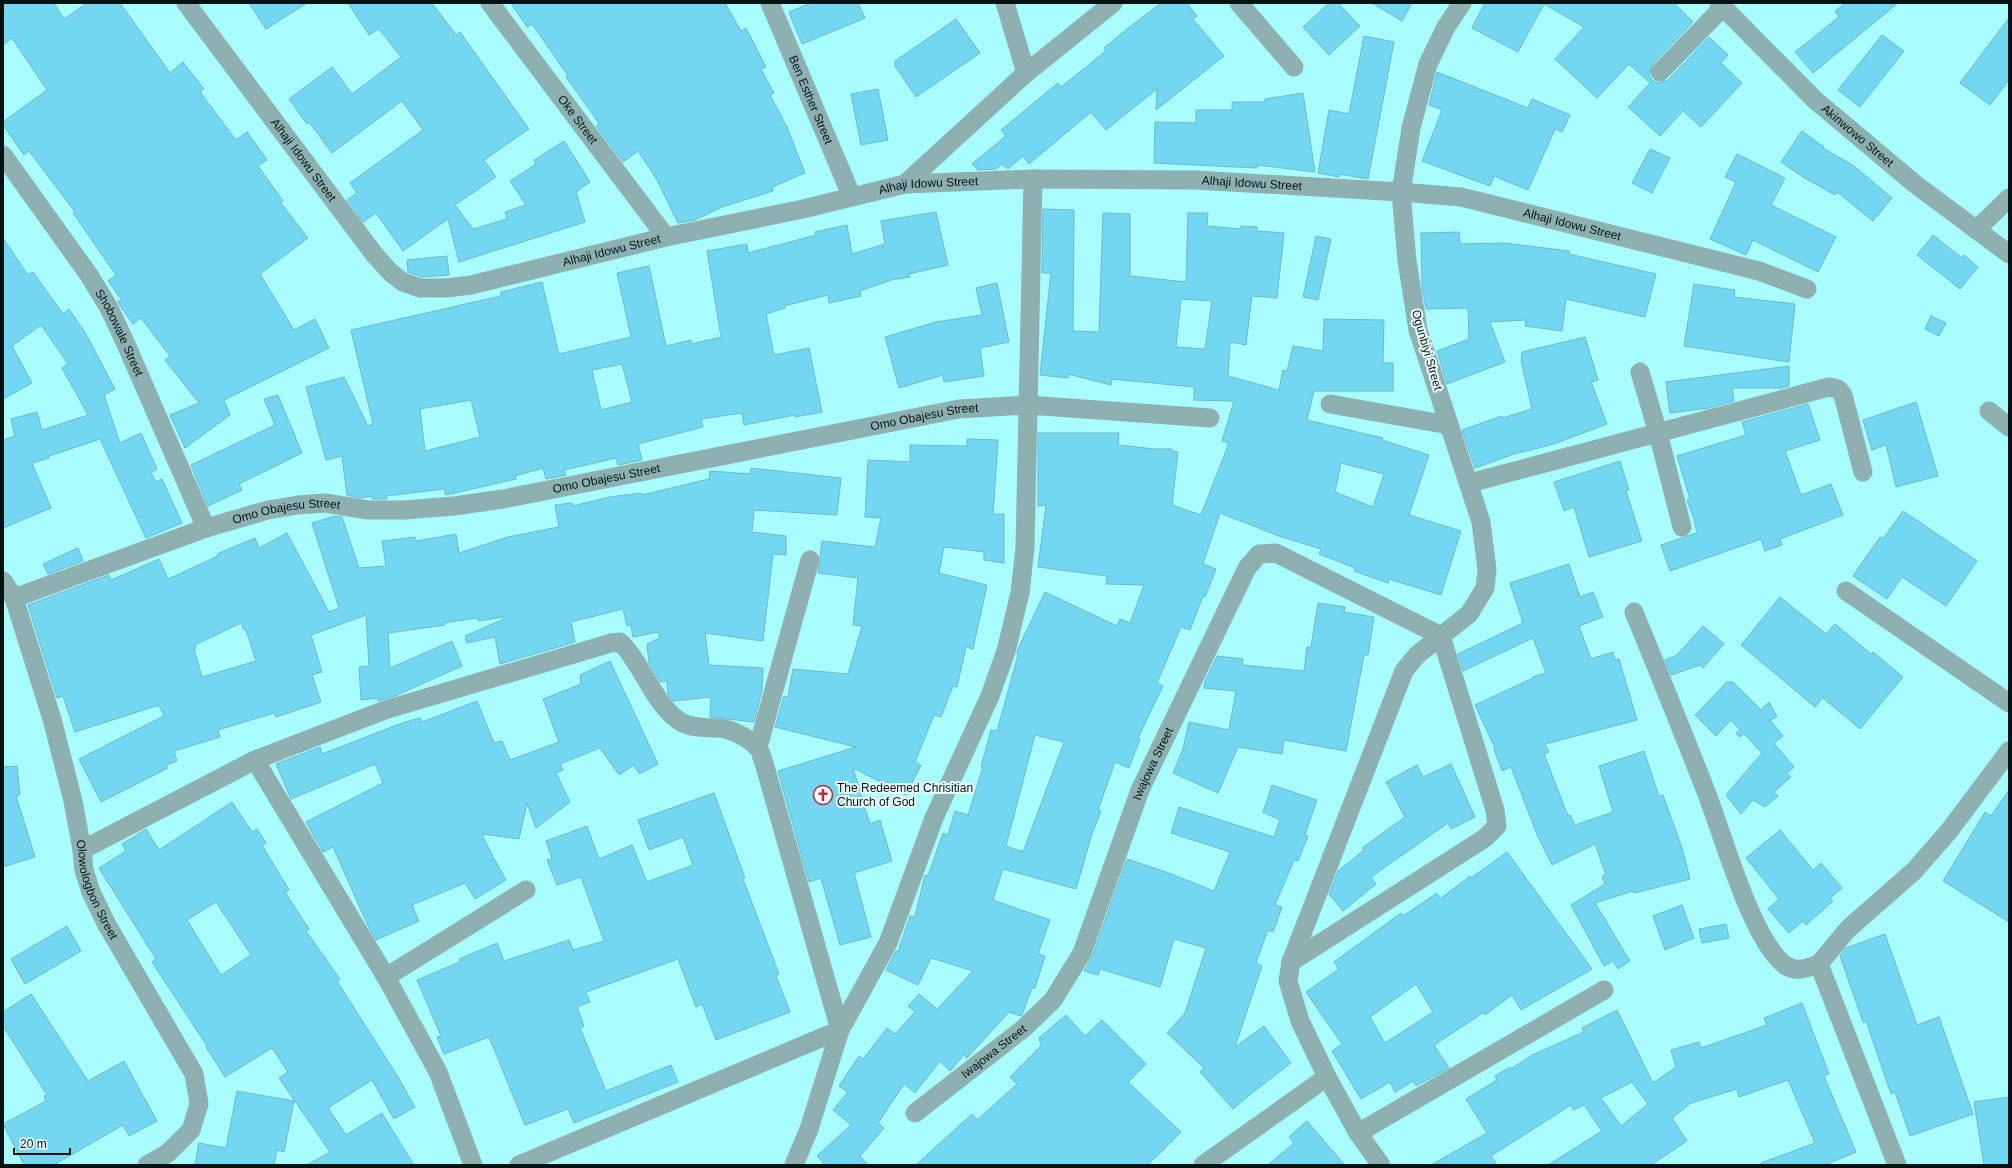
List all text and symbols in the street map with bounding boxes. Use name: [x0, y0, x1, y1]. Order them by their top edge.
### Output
street label: Ben Esther Street: [786, 53, 836, 147]
street label: Oke Street: [555, 93, 601, 147]
street label: Akinwowo Street: [1819, 102, 1897, 170]
street label: Alhaji Idowu Street: [268, 116, 340, 205]
street label: Alhaji Idowu Street: [1201, 173, 1303, 193]
street label: Alhaji Idowu Street: [877, 174, 979, 197]
street label: Alhaji Idowu Street: [1522, 206, 1623, 244]
street label: Alhaji Idowu Street: [561, 231, 662, 269]
street label: Shobowale Street: [92, 287, 146, 379]
street label: Ogunbiyi Street: [1409, 308, 1445, 392]
street label: Omo Obajesu Street: [869, 401, 979, 433]
street label: Omo Obajesu Street: [551, 461, 662, 496]
street label: Omo Obajesu Street: [231, 496, 342, 527]
street label: Iwajowa Street: [1130, 725, 1176, 802]
place label: The Redeemed Chrisitian Church of God: [837, 781, 973, 809]
church icon: The Redeemed Chrisitian Church of God: [812, 784, 834, 806]
street label: Olowologbon Street: [73, 839, 121, 942]
street label: Iwajowa Street: [958, 1021, 1030, 1081]
scale bar: [14, 1130, 70, 1156]
text: 20 m: [20, 1137, 47, 1151]

